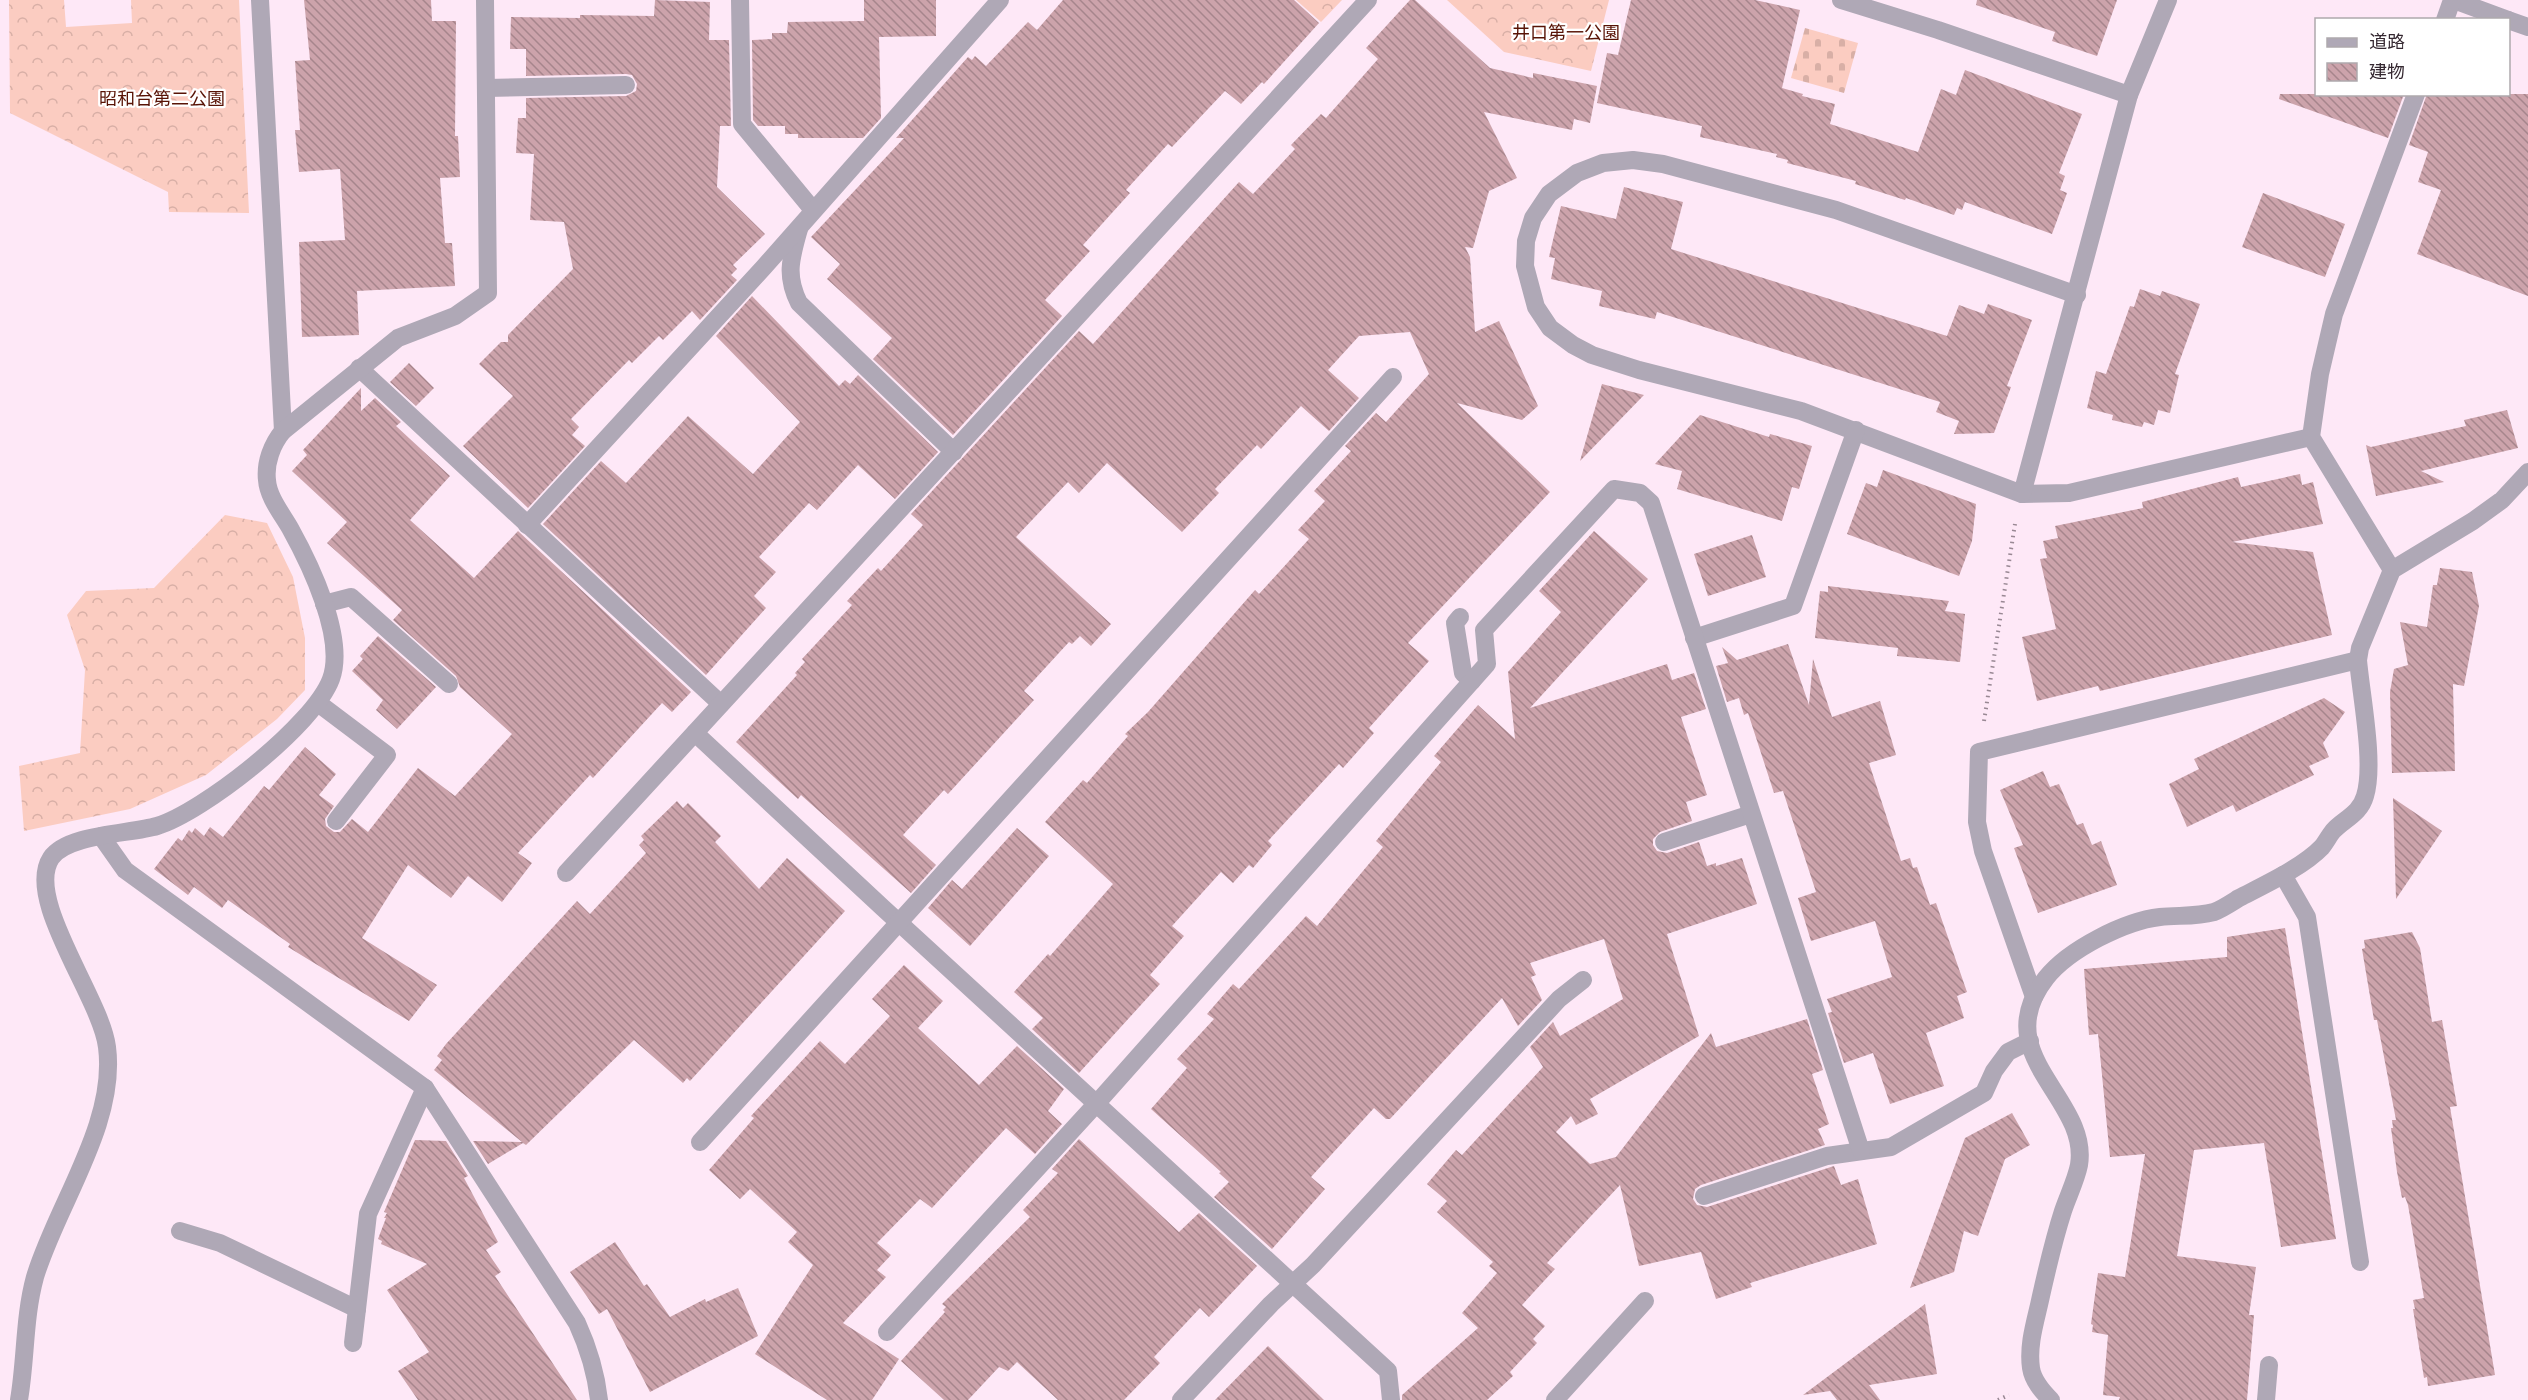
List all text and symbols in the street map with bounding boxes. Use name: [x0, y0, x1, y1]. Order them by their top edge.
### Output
legend: [2315, 18, 2510, 96]
park label: 井口第一公園: [1512, 20, 1620, 45]
text: 道路: [2369, 29, 2405, 54]
text: 建物: [2369, 59, 2405, 84]
park label: 昭和台第二公園: [99, 86, 225, 111]

